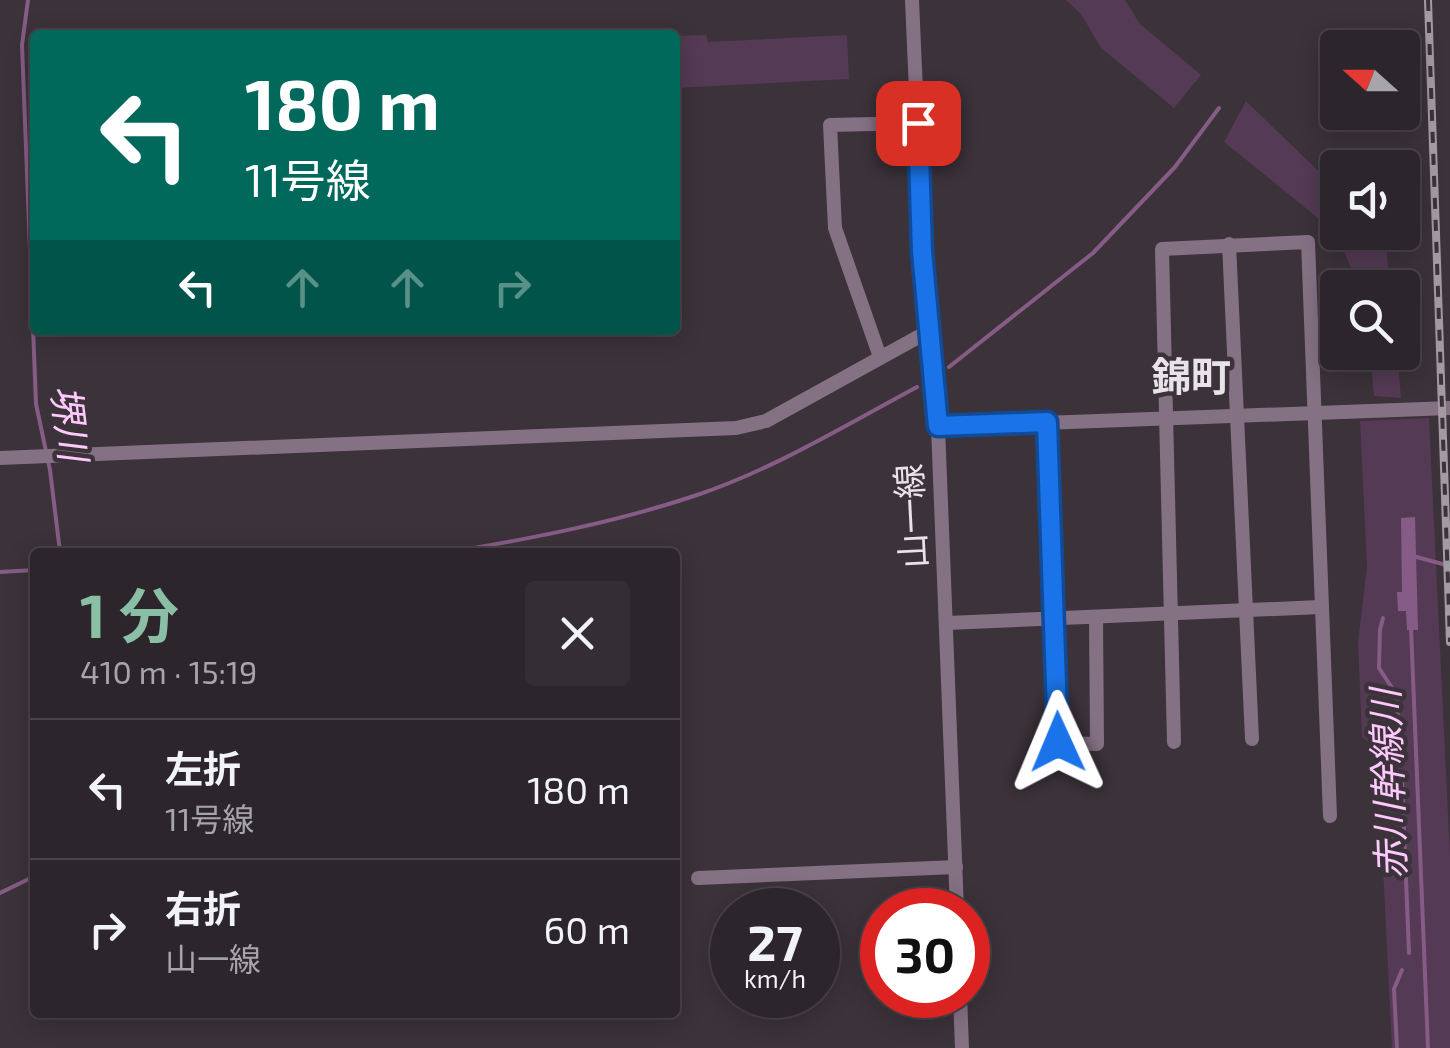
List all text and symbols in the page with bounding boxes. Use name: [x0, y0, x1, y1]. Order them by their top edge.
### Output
north arrow: [1320, 30, 1420, 130]
map controls: [1320, 30, 1420, 370]
text: 180 m: [245, 60, 440, 144]
icon: left: [80, 70, 210, 200]
pin: [876, 81, 961, 166]
icon: arrive: [891, 96, 946, 151]
button: sound: [1320, 150, 1420, 250]
text: 11号線: [245, 152, 371, 206]
icon: left: [170, 260, 225, 315]
icon: ahead: [275, 260, 330, 315]
icon: ahead: [380, 260, 435, 315]
icon: right: [485, 260, 540, 315]
button: search: [1320, 270, 1420, 370]
district label: 錦町: [1151, 351, 1231, 399]
water label: 堺川: [44, 382, 99, 467]
street label: 山一線: [886, 463, 934, 570]
text: 1 分: [80, 578, 179, 650]
button: close: [525, 581, 630, 686]
text: 410 m · 15:19: [80, 652, 257, 690]
water label: 赤川幹線川: [1361, 684, 1413, 880]
position arrow: [1006, 690, 1110, 794]
text: 左折: [165, 745, 241, 791]
icon: left: [80, 762, 135, 817]
text: 180 m: [527, 766, 630, 812]
text: 11号線: [165, 799, 254, 837]
text: 右折: [165, 885, 241, 931]
speed limit sign: 30: [860, 888, 990, 1018]
icon: right: [80, 902, 135, 957]
text: 60 m: [544, 906, 630, 952]
text: 27: [747, 911, 803, 971]
text: 山一線: [165, 939, 261, 977]
text: km/h: [744, 963, 806, 993]

